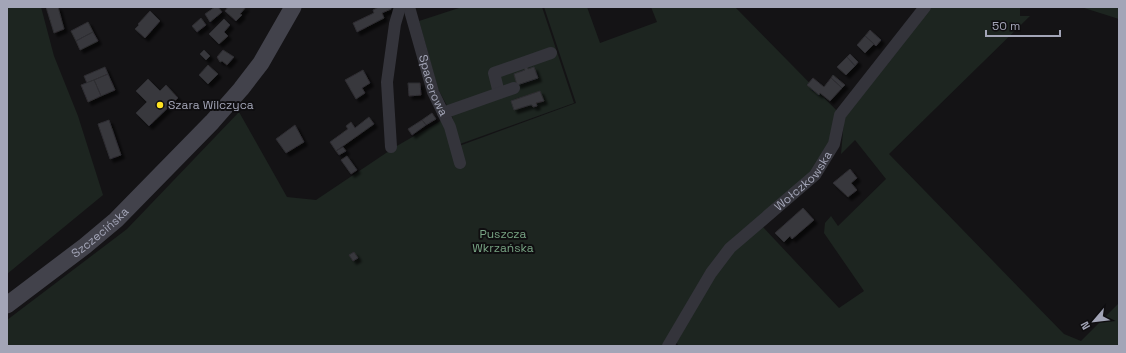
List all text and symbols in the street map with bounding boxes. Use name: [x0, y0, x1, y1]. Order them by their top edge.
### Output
scale bar: [986, 12, 1060, 38]
text: 50 m: [992, 18, 1020, 34]
street label: Spacerowa: [415, 53, 451, 119]
place label: Szara Wilczyca: [168, 97, 254, 113]
marker: Szara Wilczyca: [155, 100, 165, 110]
street label: Wołczkowska: [771, 148, 836, 214]
street label: Szczecińska: [68, 204, 132, 261]
park label: Puszcza Wkrzańska: [472, 226, 534, 256]
north arrow: [1074, 301, 1114, 341]
text: N: [1077, 319, 1093, 332]

